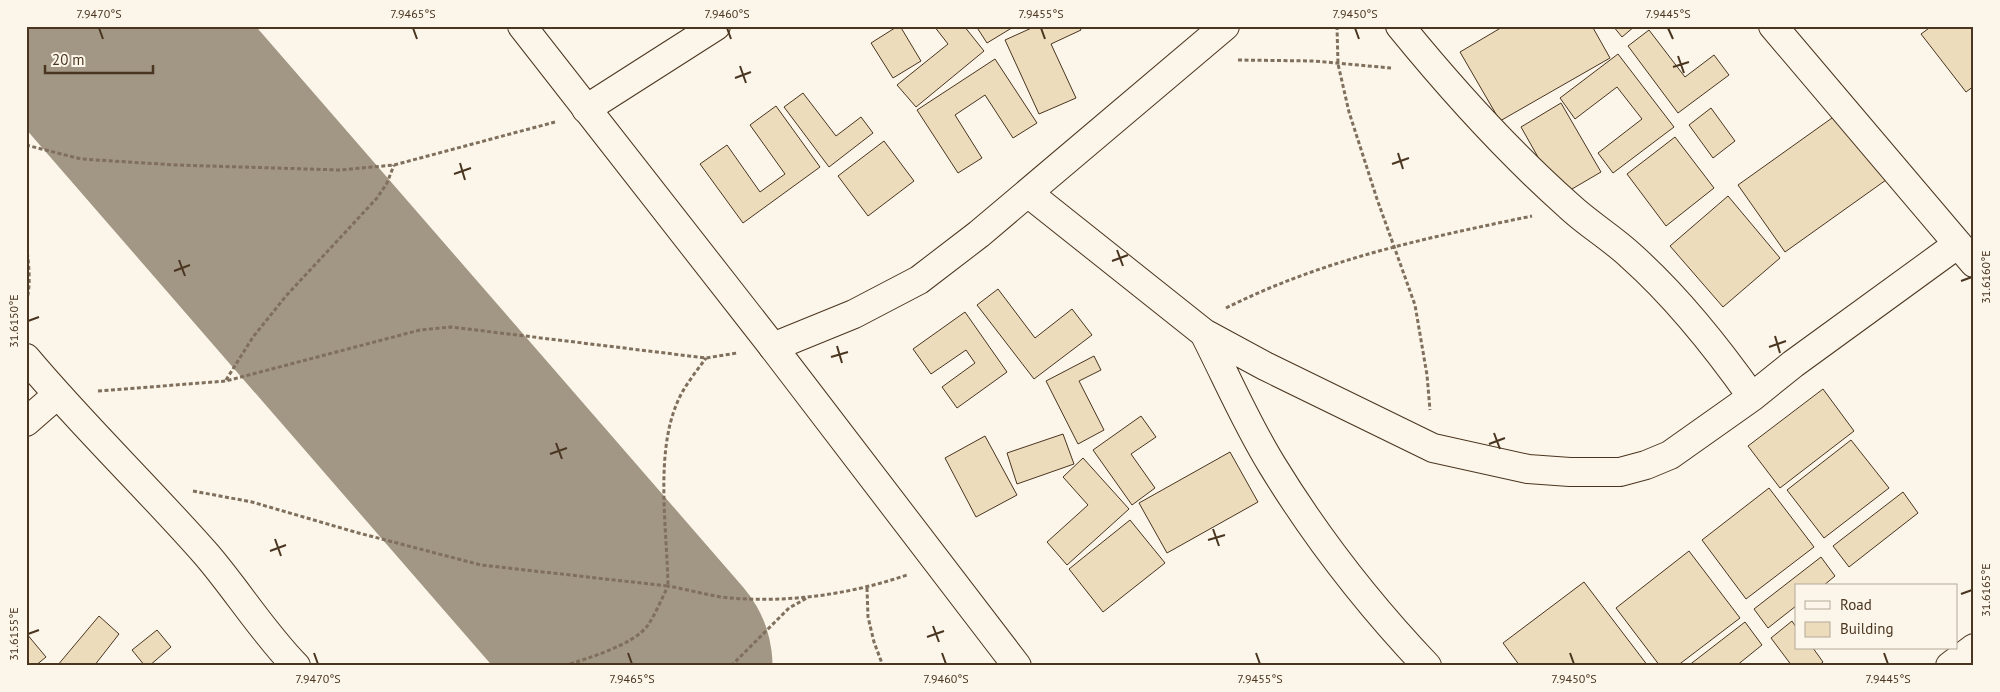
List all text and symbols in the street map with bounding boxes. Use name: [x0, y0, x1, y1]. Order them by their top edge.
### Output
text: 7.9470°S: [76, 6, 122, 21]
text: 7.9465°S: [390, 6, 436, 21]
text: 7.9460°S: [704, 6, 750, 21]
text: 7.9455°S: [1018, 6, 1064, 21]
text: 7.9450°S: [1332, 6, 1378, 21]
text: 7.9445°S: [1645, 6, 1691, 21]
scale bar: [45, 42, 152, 74]
text: 20 m: [52, 50, 85, 69]
text: 31.6160°E: [1978, 250, 1993, 304]
text: 31.6150°E: [6, 294, 21, 348]
text: 31.6165°E: [1978, 563, 1993, 617]
legend: [1795, 584, 1958, 650]
text: Road: [1840, 595, 1872, 614]
text: 31.6155°E: [6, 607, 21, 661]
text: Building: [1840, 619, 1894, 638]
text: 7.9470°S: [295, 671, 341, 686]
text: 7.9465°S: [609, 671, 655, 686]
text: 7.9460°S: [923, 671, 969, 686]
text: 7.9455°S: [1237, 671, 1283, 686]
text: 7.9450°S: [1551, 671, 1597, 686]
text: 7.9445°S: [1865, 671, 1911, 686]

